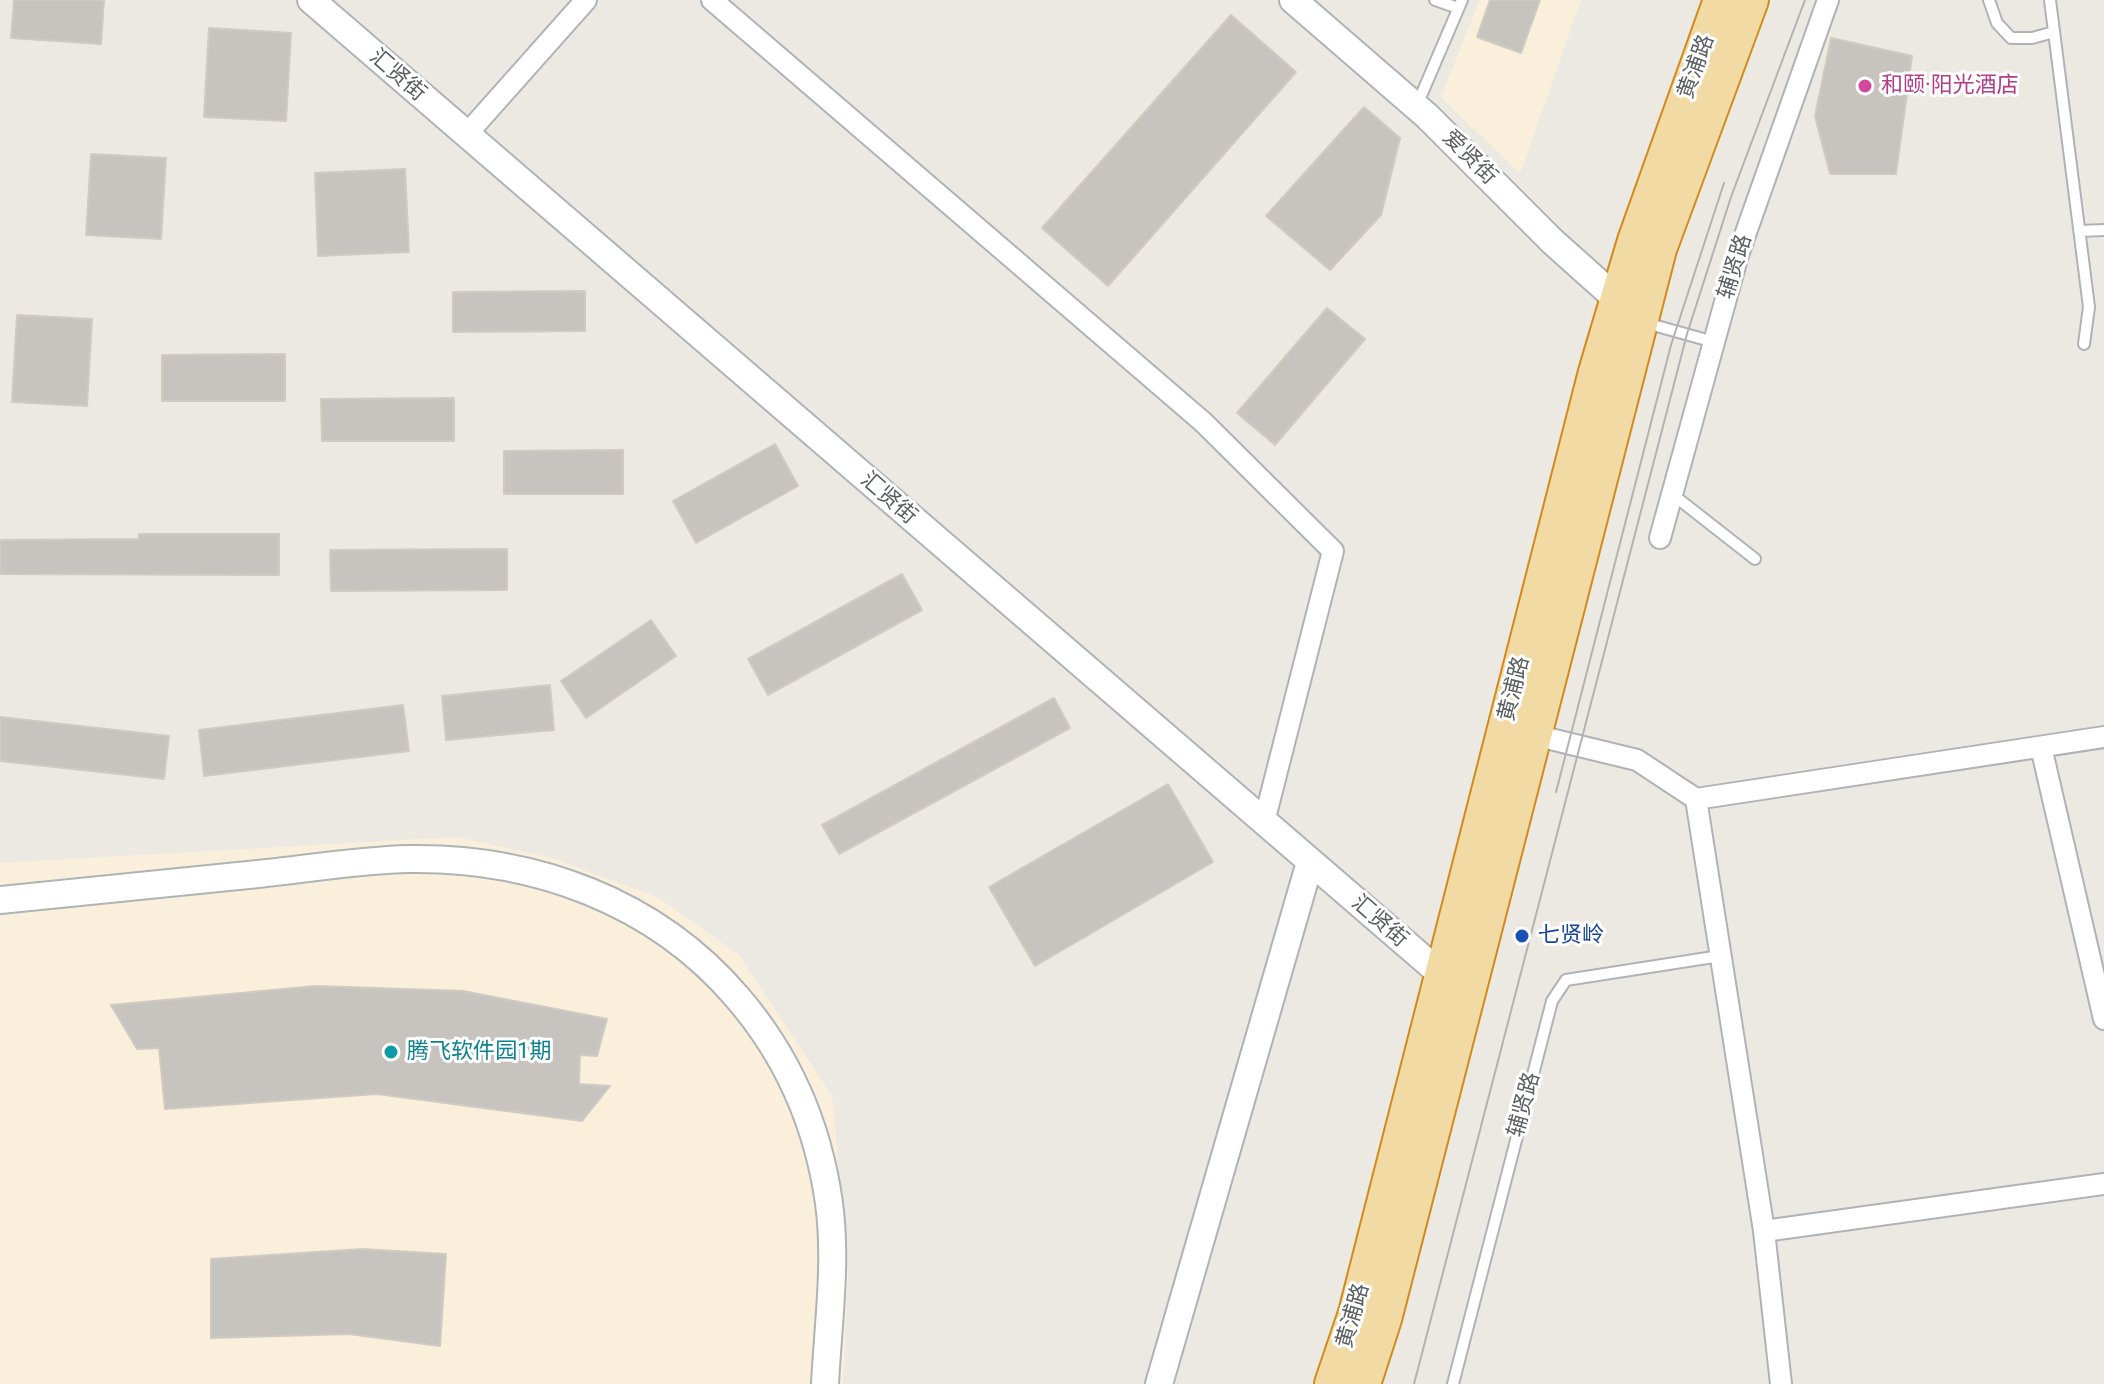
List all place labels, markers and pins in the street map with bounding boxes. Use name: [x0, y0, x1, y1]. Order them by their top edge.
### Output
place label: 和颐·阳光酒店: [1881, 73, 2019, 99]
marker: 和颐·阳光酒店: [1856, 77, 1874, 95]
place label: 七贤岭: [1538, 923, 1604, 949]
marker: 七贤岭: [1513, 927, 1531, 945]
place label: 腾飞软件园1期: [407, 1039, 551, 1065]
marker: 腾飞软件园1期: [382, 1043, 400, 1061]

